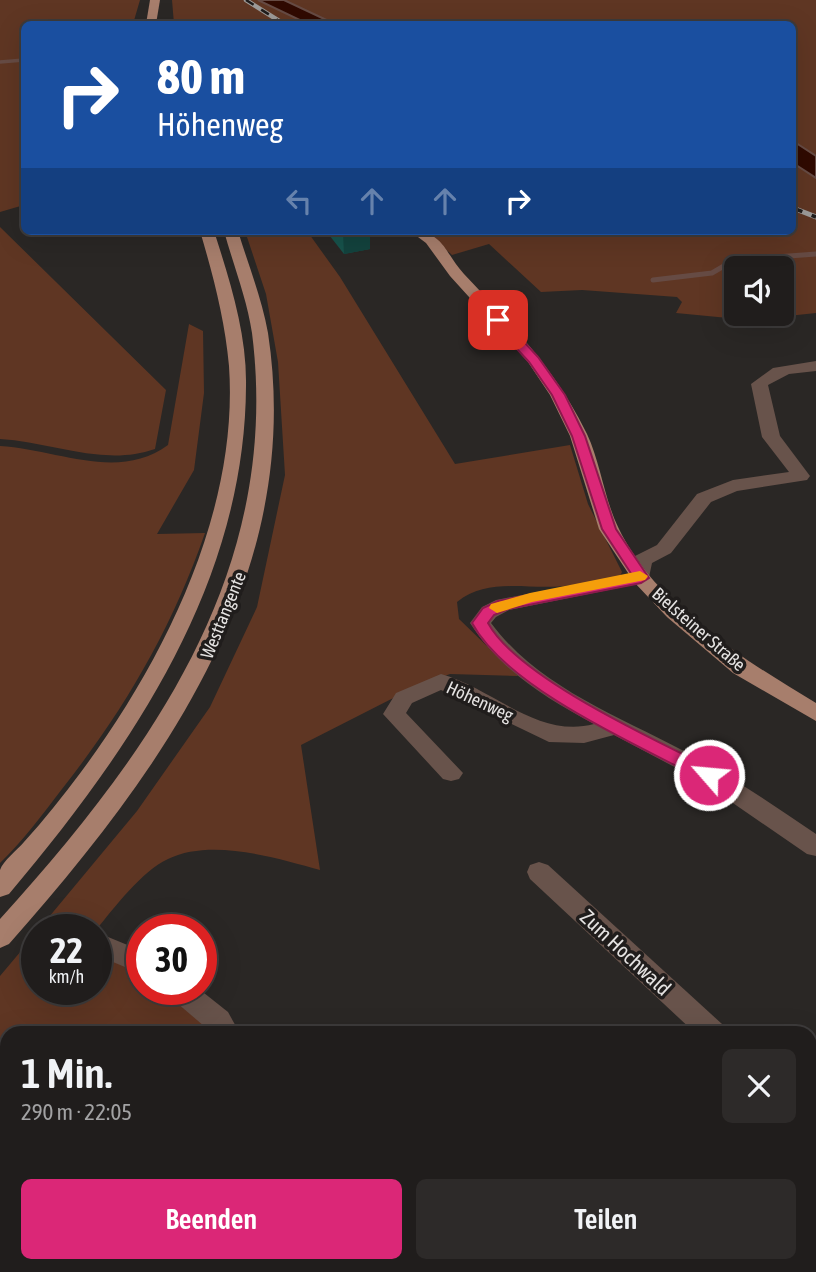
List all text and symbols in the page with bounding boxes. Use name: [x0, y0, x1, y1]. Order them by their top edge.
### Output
text: 80 m: [157, 48, 245, 104]
icon: right: [42, 49, 133, 140]
text: Höhenweg: [157, 106, 283, 143]
icon: left: [280, 182, 318, 220]
icon: ahead: [353, 182, 391, 220]
icon: ahead: [426, 182, 464, 220]
icon: right: [499, 182, 537, 220]
map controls: [724, 256, 794, 326]
button: sound: [724, 256, 794, 326]
pin: [468, 290, 528, 350]
icon: arrive: [479, 301, 517, 339]
street label: Westtangente: [196, 568, 250, 662]
street label: Bielsteiner Straße: [648, 583, 750, 675]
street label: Höhenweg: [443, 676, 517, 726]
position arrow: [672, 738, 746, 812]
street label: Zum Hochwald: [576, 904, 676, 1000]
speed limit sign: 30: [126, 914, 217, 1005]
text: 22: [50, 930, 83, 970]
text: km/h: [49, 966, 84, 987]
text: 1 Min.: [21, 1049, 112, 1097]
button: close: [722, 1049, 796, 1123]
text: 290 m · 22:05: [21, 1099, 132, 1125]
button: Beenden: [21, 1179, 402, 1259]
button: Teilen: [416, 1179, 796, 1259]

